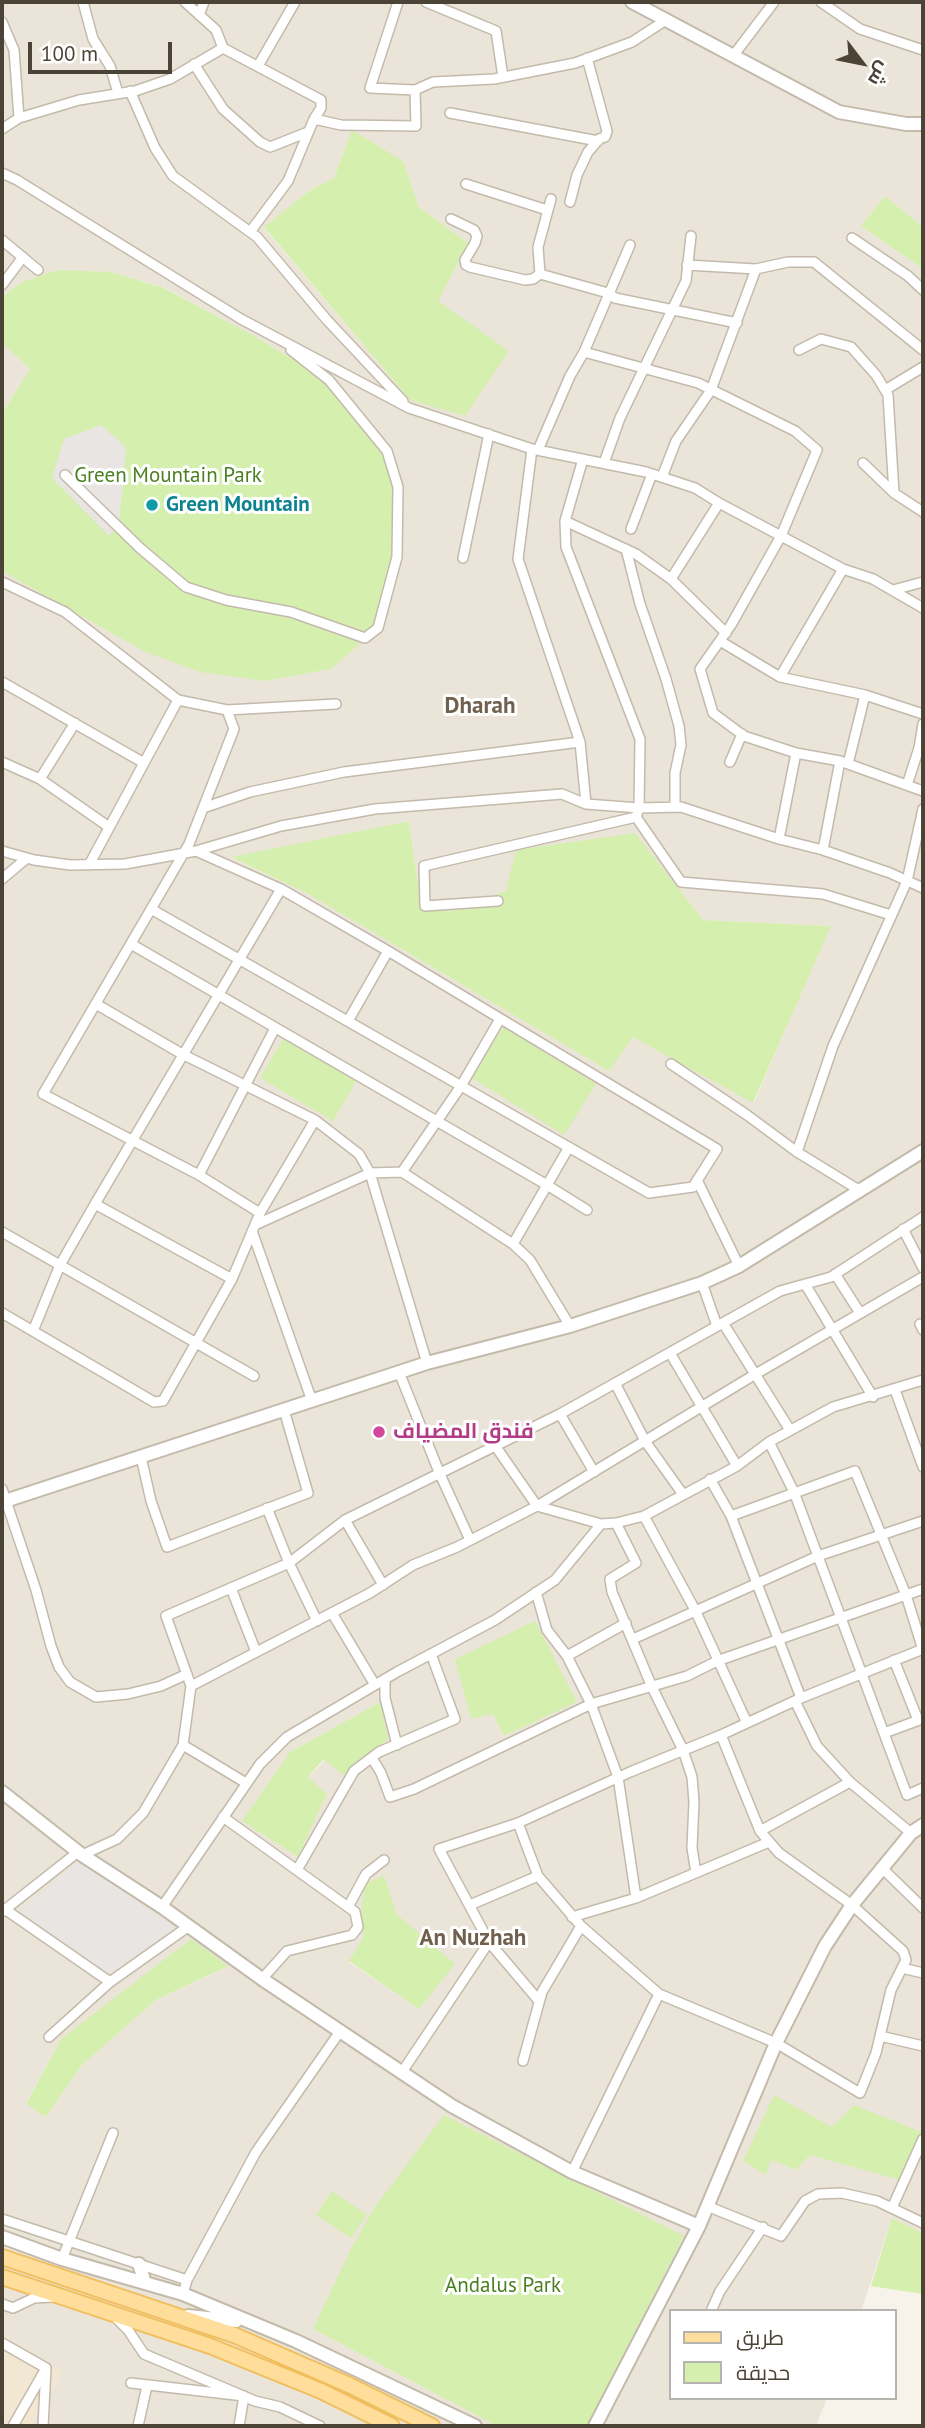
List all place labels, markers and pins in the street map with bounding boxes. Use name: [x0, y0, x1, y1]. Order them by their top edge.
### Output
place label: Green Mountain: [166, 492, 310, 518]
marker: Green Mountain: [144, 497, 160, 513]
place label: فندق المضياف: [393, 1419, 534, 1445]
marker: فندق المضياف: [371, 1424, 387, 1440]

